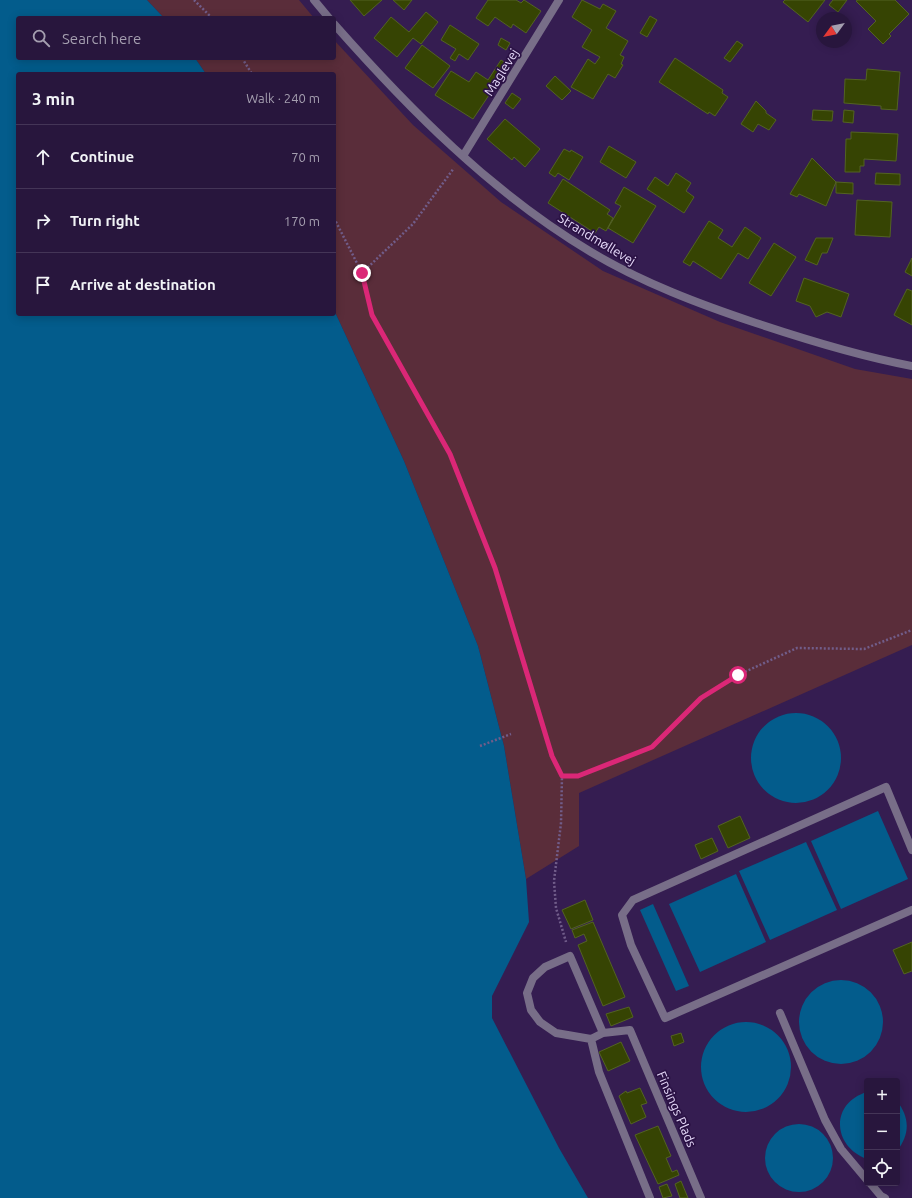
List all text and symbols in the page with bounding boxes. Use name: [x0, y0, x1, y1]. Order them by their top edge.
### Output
north arrow: [816, 12, 852, 48]
search box: [16, 16, 336, 60]
icon: search: [30, 27, 52, 49]
text: Search here: [62, 30, 141, 47]
street label: Maglevej: [481, 46, 521, 98]
text: 3 min: [32, 89, 75, 108]
text: Walk · 240 m: [246, 91, 320, 105]
icon: ahead: [32, 146, 54, 168]
text: Continue: [70, 148, 134, 165]
text: 70 m: [291, 150, 320, 164]
icon: right: [32, 210, 54, 232]
street label: Strandmøllevej: [556, 210, 638, 268]
text: Turn right: [70, 212, 140, 229]
text: 170 m: [284, 214, 320, 228]
route end: [353, 264, 371, 282]
icon: arrive: [32, 274, 54, 296]
text: Arrive at destination: [70, 276, 216, 293]
route start: [729, 666, 747, 684]
street label: Finsings Plads: [655, 1069, 699, 1149]
map controls: [864, 1078, 900, 1186]
button: +: [864, 1078, 900, 1114]
button: −: [864, 1114, 900, 1150]
button: locate: [864, 1150, 900, 1186]

